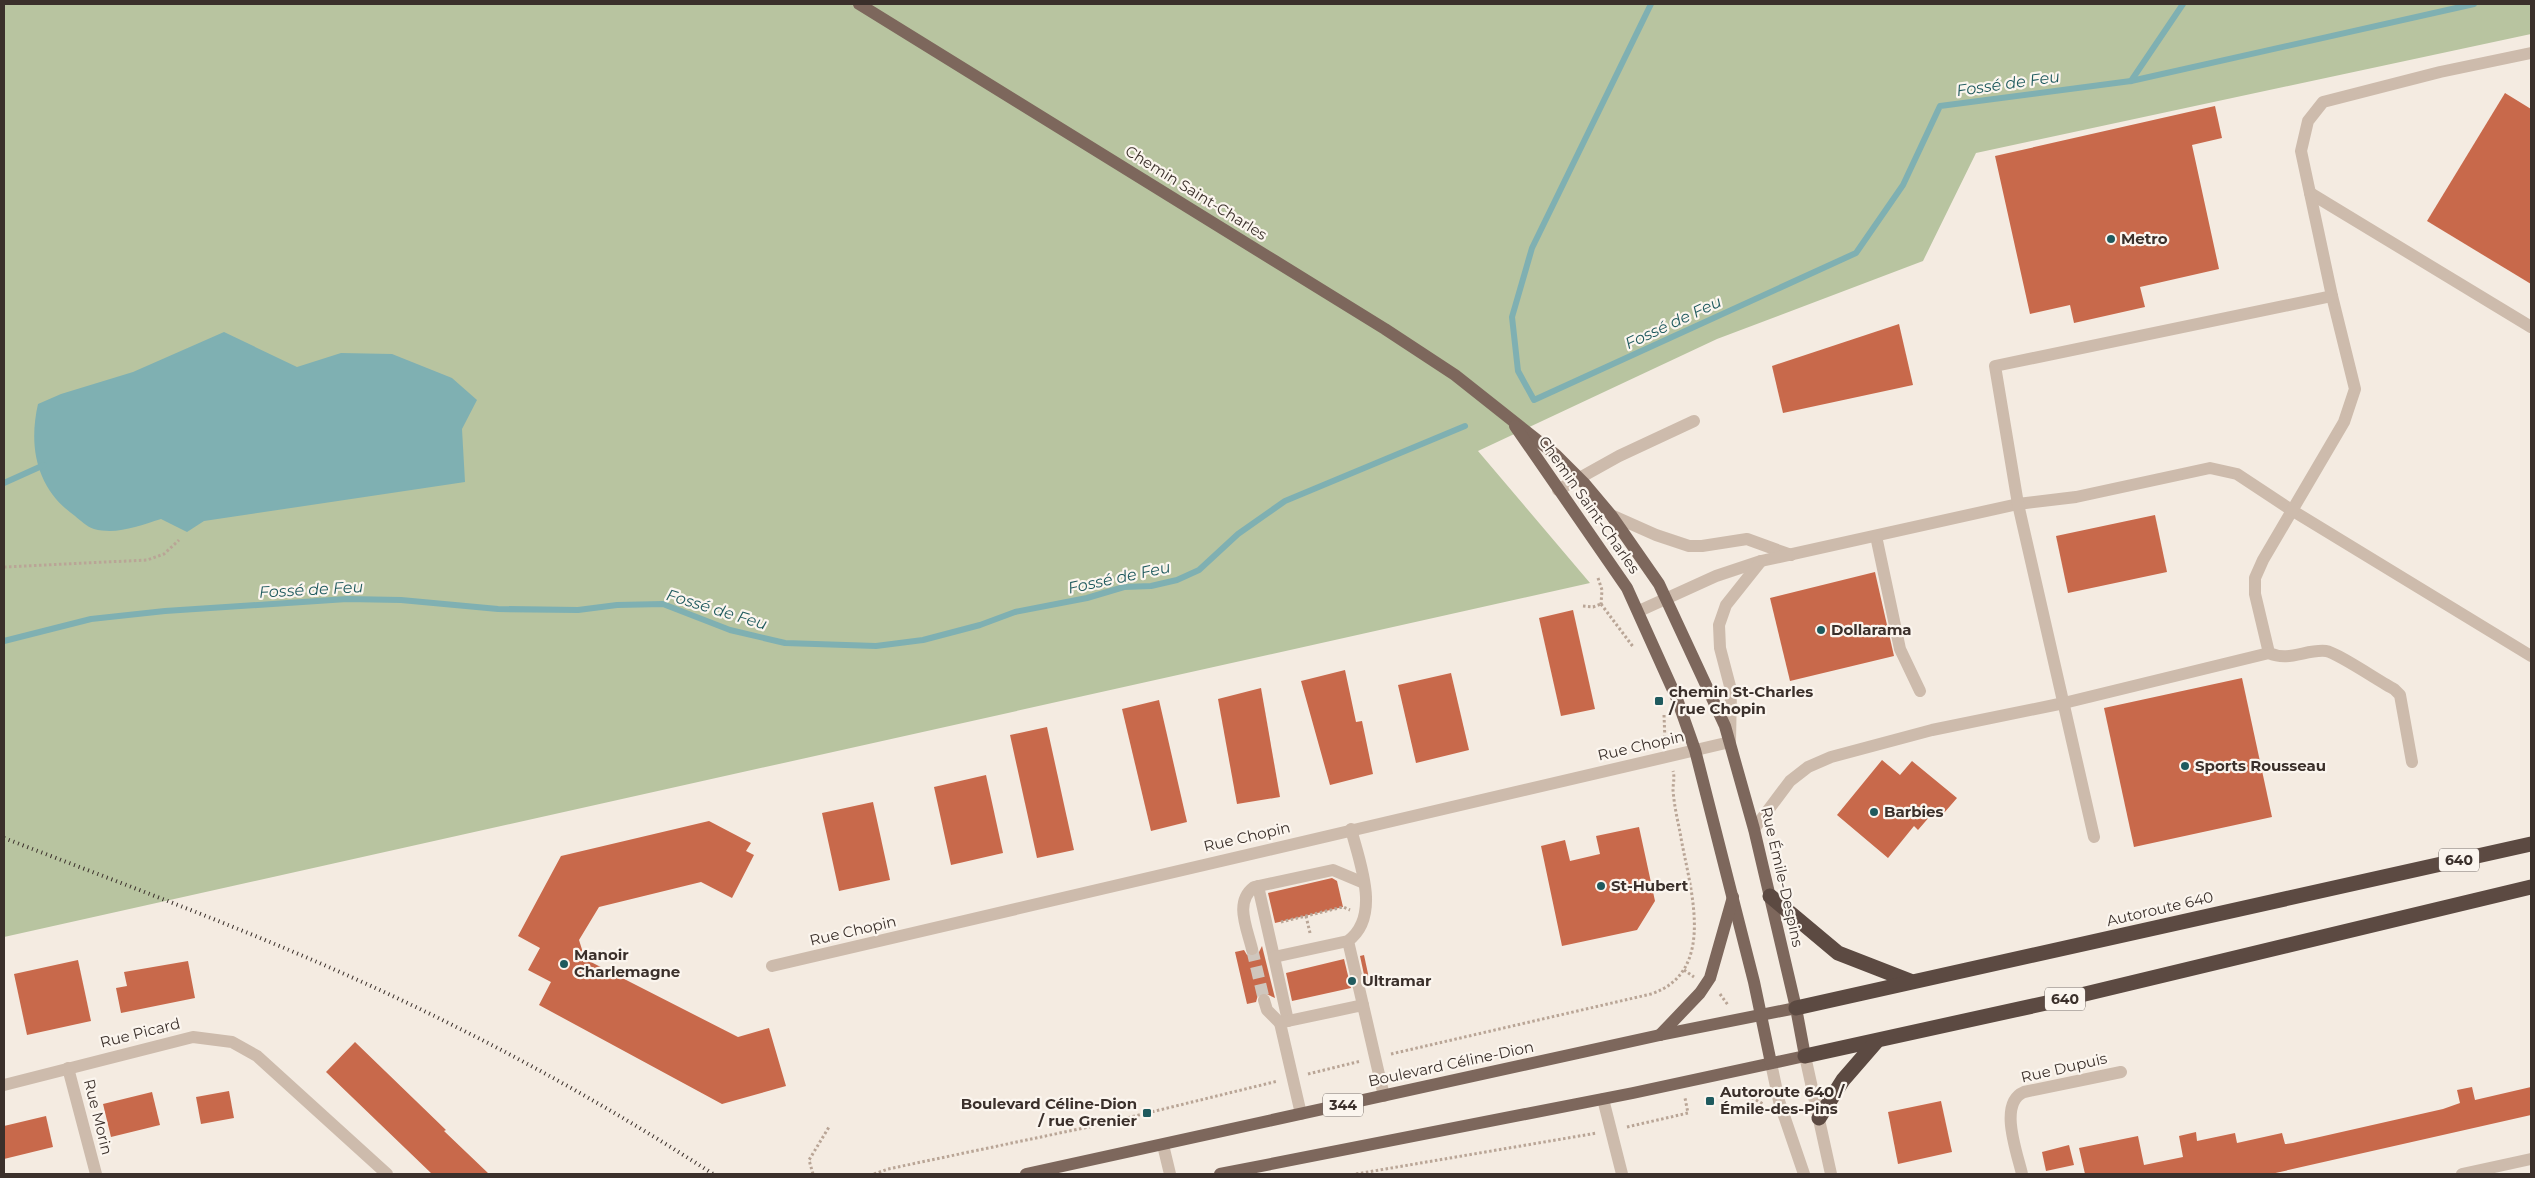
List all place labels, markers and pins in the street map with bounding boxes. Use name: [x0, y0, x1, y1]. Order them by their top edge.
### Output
place label: Metro: [2121, 229, 2168, 248]
marker: Metro: [2105, 233, 2117, 245]
place label: Dollarama: [1831, 620, 1912, 639]
marker: Dollarama: [1815, 624, 1827, 636]
place label: chemin St-Charles / rue Chopin: [1668, 682, 1813, 718]
marker: chemin St-Charles / rue Chopin: [1653, 695, 1665, 707]
place label: Sports Rousseau: [2195, 756, 2326, 775]
marker: Sports Rousseau: [2179, 760, 2191, 772]
place label: Barbies: [1884, 802, 1943, 821]
marker: Barbies: [1868, 806, 1880, 818]
place label: St-Hubert: [1611, 876, 1689, 895]
marker: St-Hubert: [1595, 880, 1607, 892]
place label: Manoir Charlemagne: [574, 945, 680, 981]
marker: Manoir Charlemagne: [558, 958, 570, 970]
place label: Ultramar: [1362, 971, 1432, 990]
marker: Ultramar: [1346, 975, 1358, 987]
place label: Autoroute 640 / Émile-des-Pins: [1719, 1082, 1846, 1118]
place label: Boulevard Céline-Dion / rue Grenier: [961, 1094, 1138, 1130]
marker: Autoroute 640 / Émile-des-Pins: [1704, 1095, 1716, 1107]
marker: Boulevard Céline-Dion / rue Grenier: [1141, 1107, 1153, 1119]

